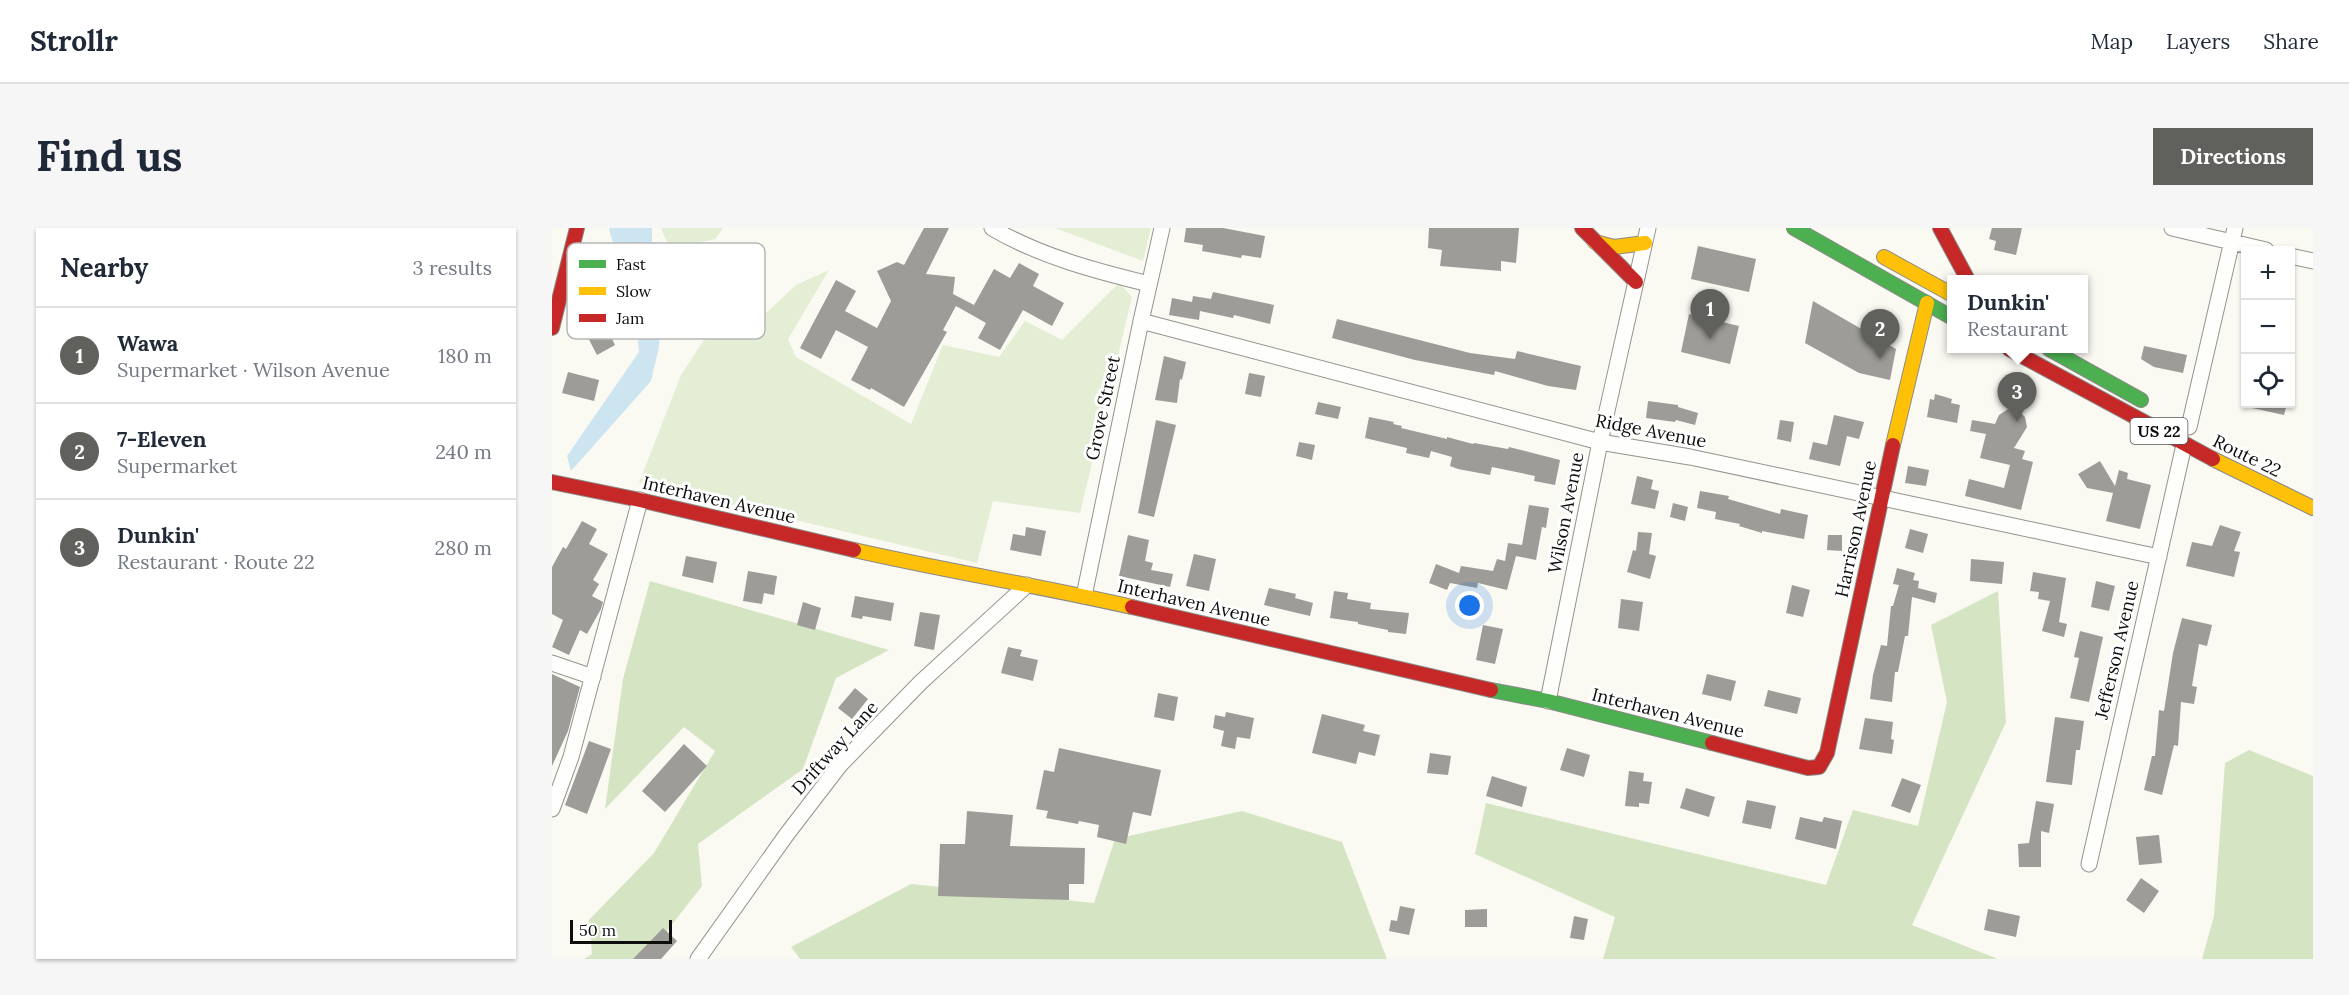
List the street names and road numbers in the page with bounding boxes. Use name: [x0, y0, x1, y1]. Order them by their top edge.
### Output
street label: Grove Street: [1080, 353, 1125, 462]
street label: Ridge Avenue: [1594, 408, 1709, 453]
road number: US 22: [2130, 418, 2188, 444]
street label: Route 22: [2209, 429, 2285, 482]
street label: Wilson Avenue: [1542, 450, 1589, 576]
street label: Harrison Avenue: [1830, 458, 1881, 599]
street label: Interhaven Avenue: [640, 471, 798, 528]
street label: Interhaven Avenue: [1115, 574, 1273, 631]
street label: Jefferson Avenue: [2089, 578, 2144, 722]
street label: Interhaven Avenue: [1589, 682, 1747, 743]
street label: Driftway Lane: [787, 696, 883, 799]

